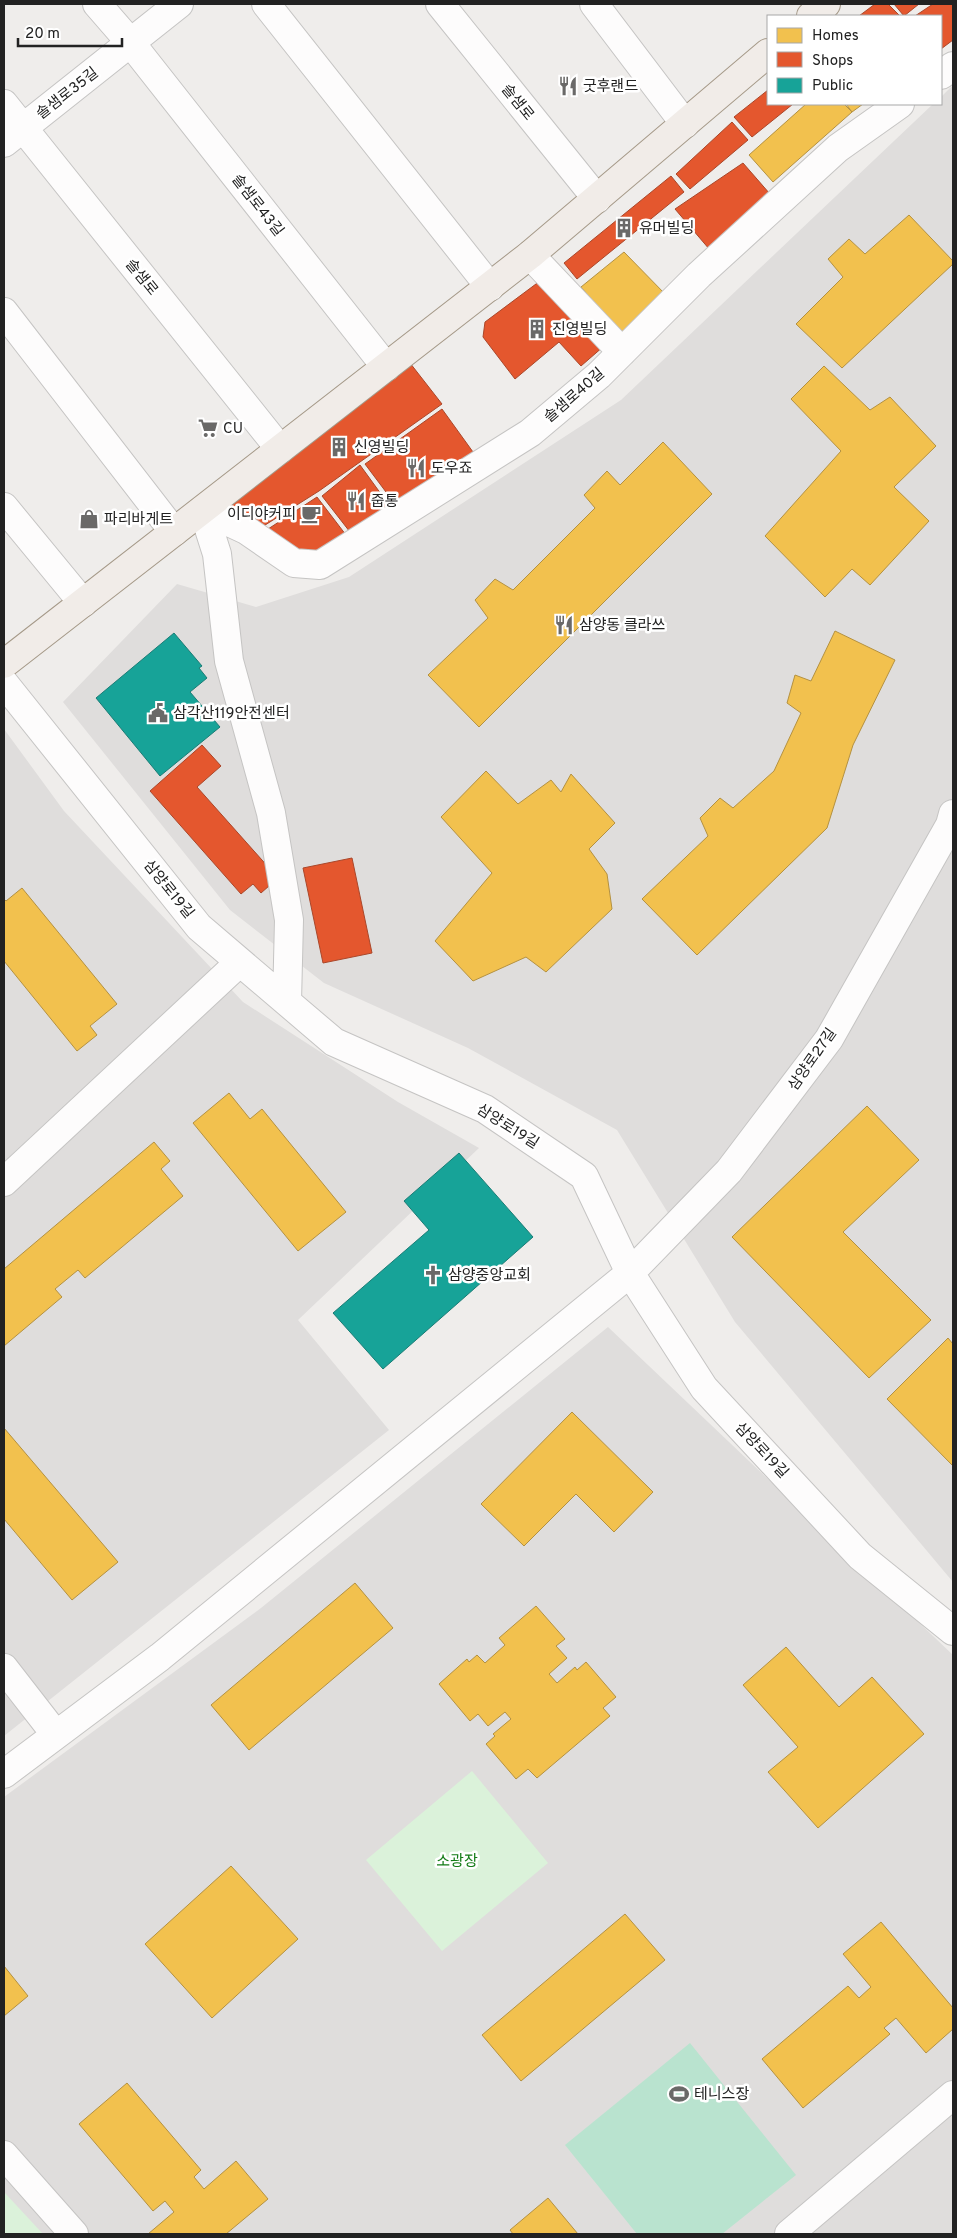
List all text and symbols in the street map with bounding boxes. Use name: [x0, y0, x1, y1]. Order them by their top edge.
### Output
scale bar: [18, 15, 121, 47]
legend: [767, 15, 942, 105]
text: 20 m: [25, 25, 60, 44]
text: Homes: [812, 27, 859, 46]
text: Shops: [812, 52, 853, 71]
street label: 솔샘로35길: [33, 64, 103, 124]
restaurant icon: 굿후랜드: [557, 75, 579, 97]
text: Public: [812, 77, 853, 96]
place label: 굿후랜드: [583, 78, 638, 97]
street label: 솔샘로: [496, 81, 537, 125]
street label: 솔샘로43길: [227, 171, 287, 241]
building icon: 유머빌딩: [613, 217, 635, 239]
place label: 유머빌딩: [639, 220, 694, 239]
street label: 솔샘로: [120, 256, 161, 300]
building icon: 진영빌딩: [526, 318, 548, 340]
place label: 진영빌딩: [552, 321, 607, 340]
street label: 솔샘로40길: [541, 365, 609, 428]
supermarket icon: CU: [197, 417, 219, 439]
place label: CU: [223, 420, 243, 439]
building icon: 신영빌딩: [328, 436, 350, 458]
place label: 신영빌딩: [354, 439, 409, 458]
restaurant icon: 도우죠: [405, 457, 427, 479]
place label: 도우죠: [431, 460, 473, 479]
restaurant icon: 줍통: [345, 490, 367, 512]
place label: 줍통: [371, 493, 399, 512]
cafe icon: 이디야커피: [300, 503, 322, 525]
place label: 이디야커피: [227, 506, 296, 525]
shop icon: 파리바게트: [78, 508, 100, 530]
place label: 파리바게트: [104, 511, 173, 530]
restaurant icon: 삼양동 클라쓰: [553, 614, 575, 636]
place label: 삼양동 클라쓰: [579, 617, 666, 636]
public building icon: 삼각산119안전센터: [147, 702, 169, 724]
place label: 삼각산119안전센터: [173, 705, 290, 724]
street label: 삼양로19길: [138, 857, 197, 923]
street label: 삼양로27길: [785, 1025, 842, 1095]
street label: 삼양로19길: [473, 1101, 542, 1154]
church icon: 삼양중앙교회: [422, 1264, 444, 1286]
place label: 삼양중앙교회: [448, 1267, 531, 1286]
street label: 삼양로19길: [730, 1419, 792, 1483]
park label: 소광장: [436, 1853, 478, 1872]
sports icon: 테니스장: [668, 2083, 690, 2105]
place label: 테니스장: [694, 2086, 749, 2105]

